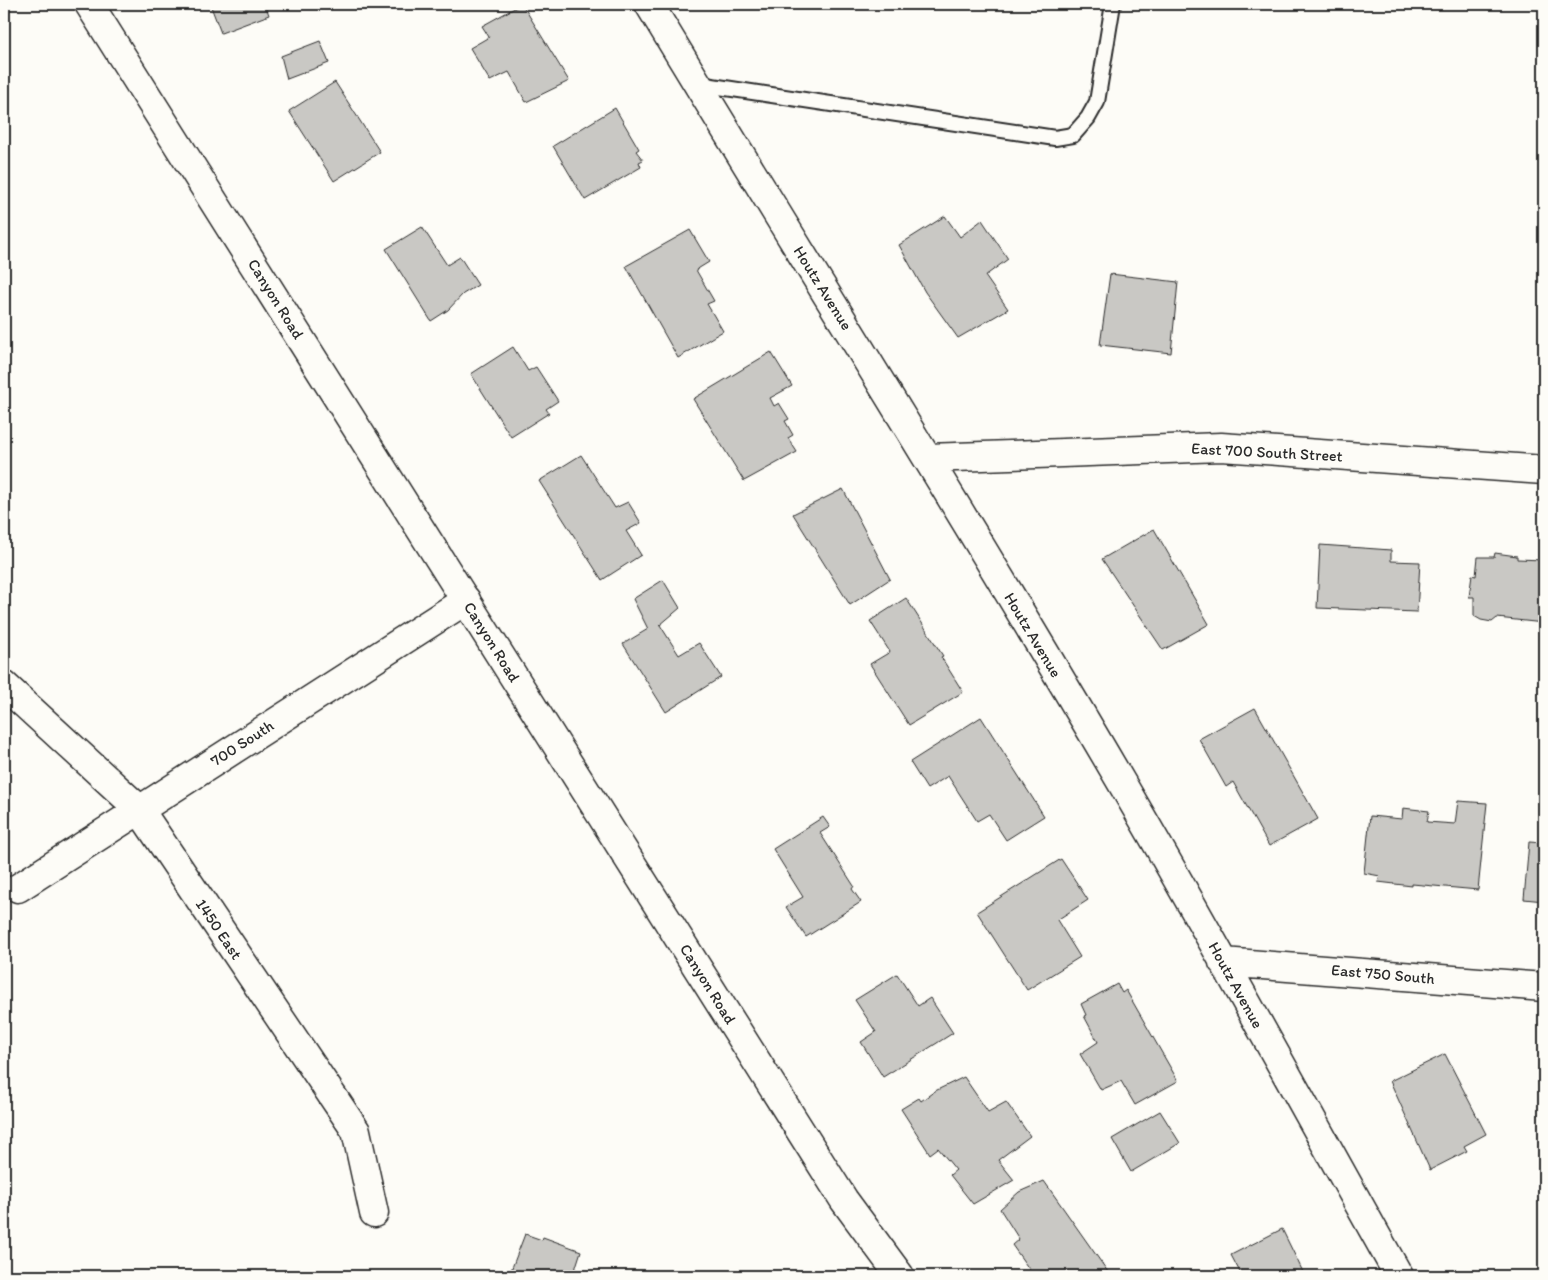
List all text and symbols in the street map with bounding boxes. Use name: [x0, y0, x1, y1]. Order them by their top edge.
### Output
street label: Houtz Avenue: [790, 242, 856, 334]
street label: Canyon Road: [244, 255, 308, 343]
street label: East 700 South Street: [1191, 439, 1343, 465]
street label: Houtz Avenue: [1000, 589, 1066, 681]
street label: Canyon Road: [460, 598, 524, 686]
street label: 700 South: [207, 716, 277, 770]
street label: 1450 East: [192, 895, 246, 963]
street label: Houtz Avenue: [1204, 939, 1268, 1031]
street label: Canyon Road: [676, 940, 740, 1028]
street label: East 750 South: [1330, 960, 1436, 988]

